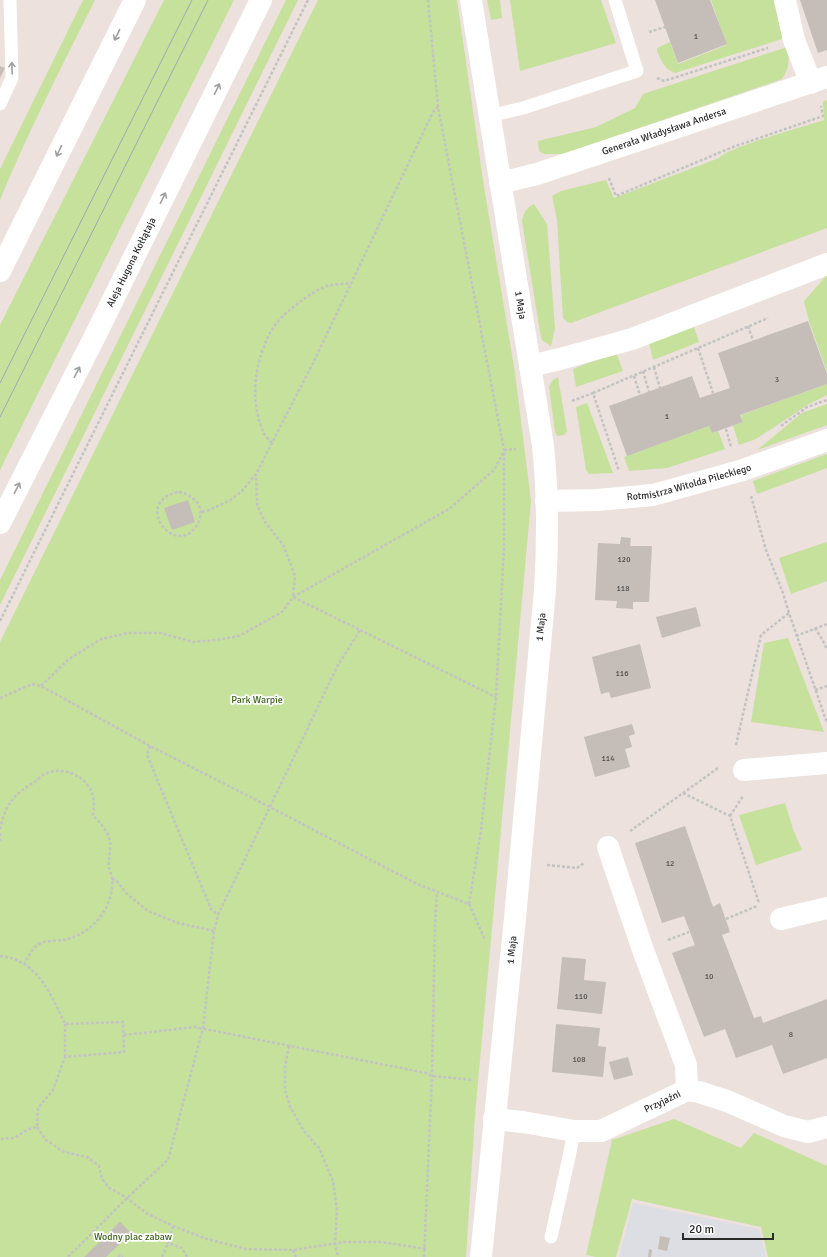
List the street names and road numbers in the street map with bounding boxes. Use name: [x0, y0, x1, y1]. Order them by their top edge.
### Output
street label: Generała Władysława Andersa: [600, 105, 728, 158]
street label: Aleja Hugona Kołłątaja: [104, 215, 159, 309]
street label: 1 Maja: [512, 290, 528, 320]
street label: Rotmistrza Witolda Pileckiego: [626, 462, 753, 503]
street label: 1 Maja: [534, 612, 548, 642]
street label: 1 Maja: [505, 935, 519, 965]
street label: Przyjaźni: [642, 1088, 683, 1116]

